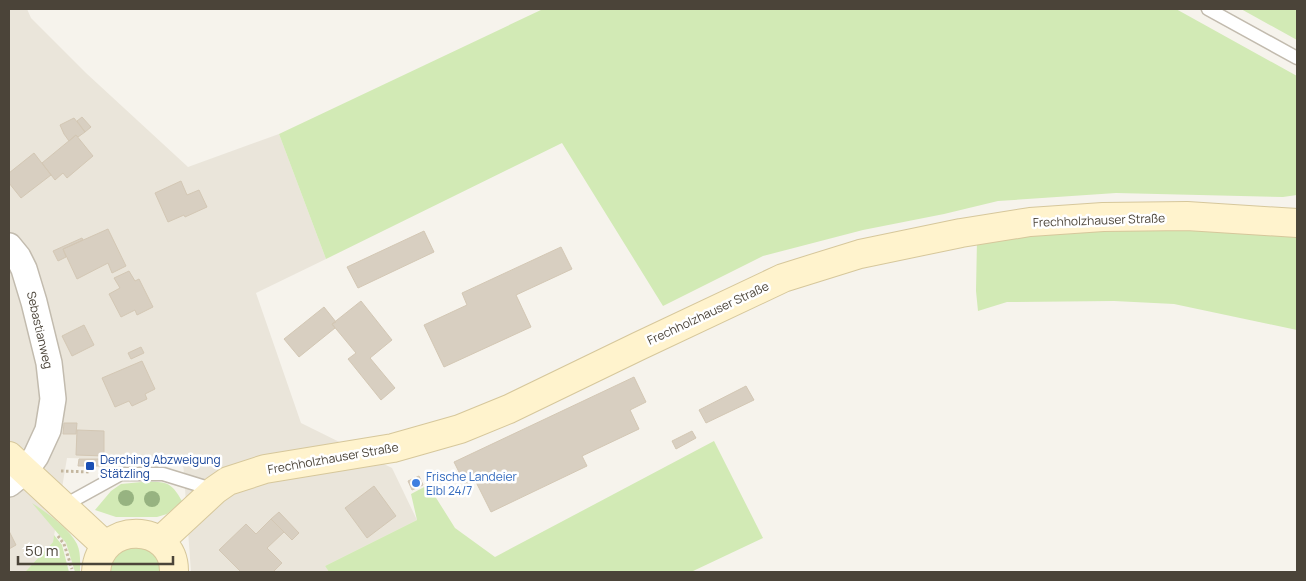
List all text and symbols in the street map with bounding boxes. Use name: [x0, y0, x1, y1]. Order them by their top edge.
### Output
street label: Frechholzhauser Straße: [1032, 209, 1166, 231]
street label: Frechholzhauser Straße: [644, 277, 772, 349]
street label: Sebastianweg: [23, 290, 57, 370]
street label: Frechholzhauser Straße: [266, 438, 400, 478]
place label: Derching Abzweigung Stätzling: [100, 451, 221, 482]
marker: Derching Abzweigung Stätzling: [84, 460, 96, 472]
place label: Frische Landeier Elbl 24/7: [426, 468, 517, 499]
marker: Frische Landeier Elbl 24/7: [410, 477, 422, 489]
scale bar: [18, 534, 172, 566]
text: 50 m: [25, 540, 59, 561]

